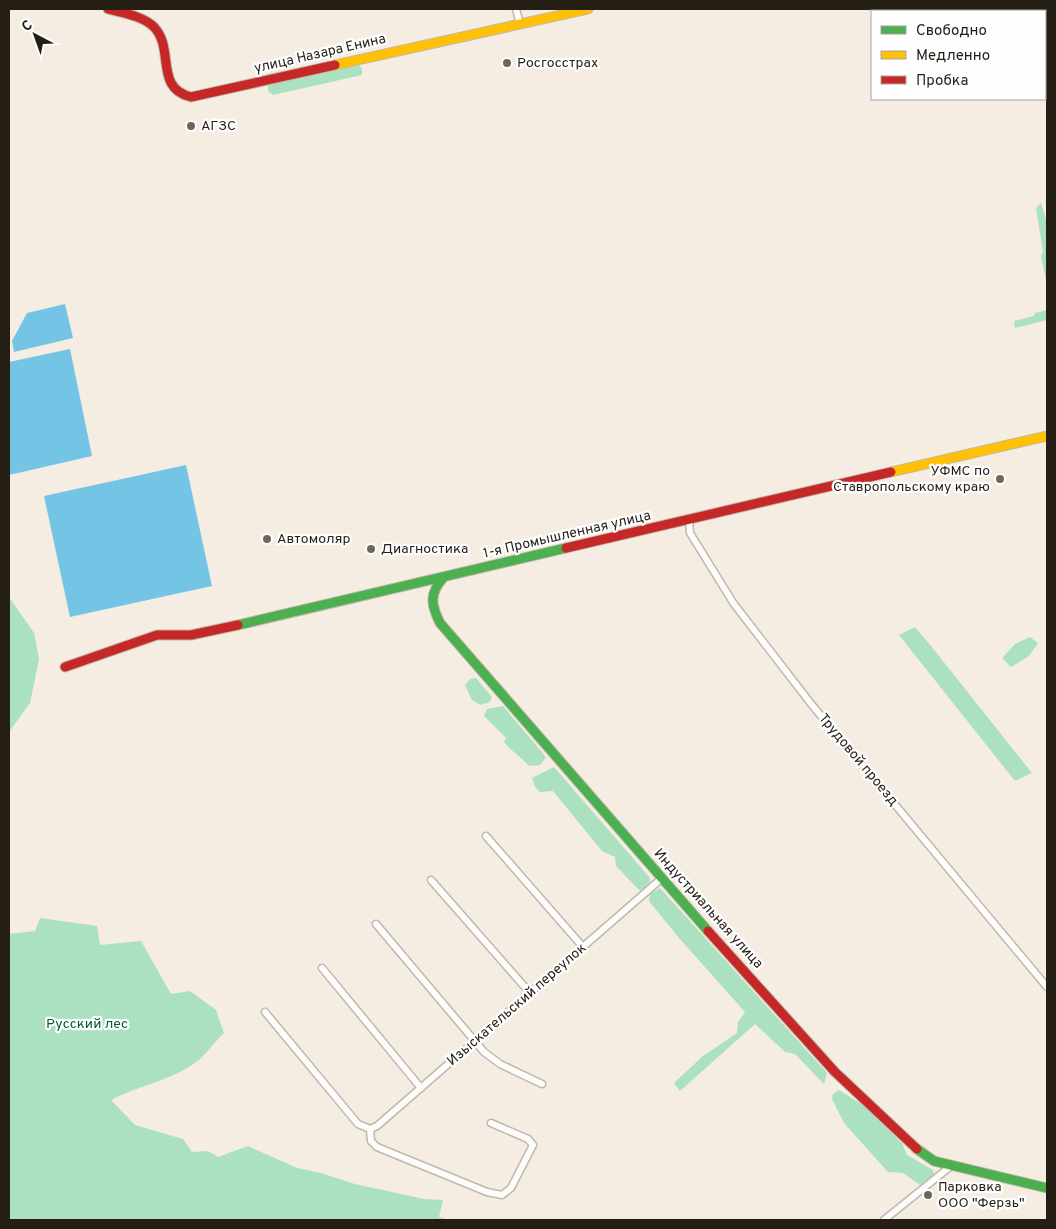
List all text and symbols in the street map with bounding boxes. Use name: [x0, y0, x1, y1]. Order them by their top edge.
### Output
north arrow: [10, 10, 60, 60]
legend: [871, 10, 1046, 100]
text: С: [19, 17, 36, 36]
text: Свободно: [916, 22, 987, 41]
street label: улица Назара Енина: [252, 31, 388, 77]
text: Медленно: [916, 47, 990, 66]
place label: Росгосстрах: [517, 55, 598, 72]
marker: Росгосстрах: [501, 57, 513, 69]
text: Пробка: [916, 72, 968, 91]
place label: АГЗС: [201, 118, 236, 135]
marker: АГЗС: [185, 120, 197, 132]
place label: УФМС по Ставропольскому краю: [833, 463, 990, 496]
marker: УФМС по Ставропольскому краю: [994, 473, 1006, 485]
street label: 1-я Промышленная улица: [481, 507, 653, 563]
place label: Автомоляр: [277, 531, 350, 548]
marker: Автомоляр: [261, 533, 273, 545]
place label: Диагностика: [381, 541, 468, 558]
marker: Диагностика: [365, 543, 377, 555]
street label: Трудовой проезд: [815, 710, 901, 810]
street label: Индустриальная улица: [650, 846, 766, 972]
street label: Изыскательский переулок: [444, 940, 590, 1070]
park label: Русский лес: [46, 1016, 128, 1033]
place label: Парковка ООО "Ферзь": [938, 1179, 1025, 1212]
marker: Парковка ООО "Ферзь": [922, 1189, 934, 1201]

